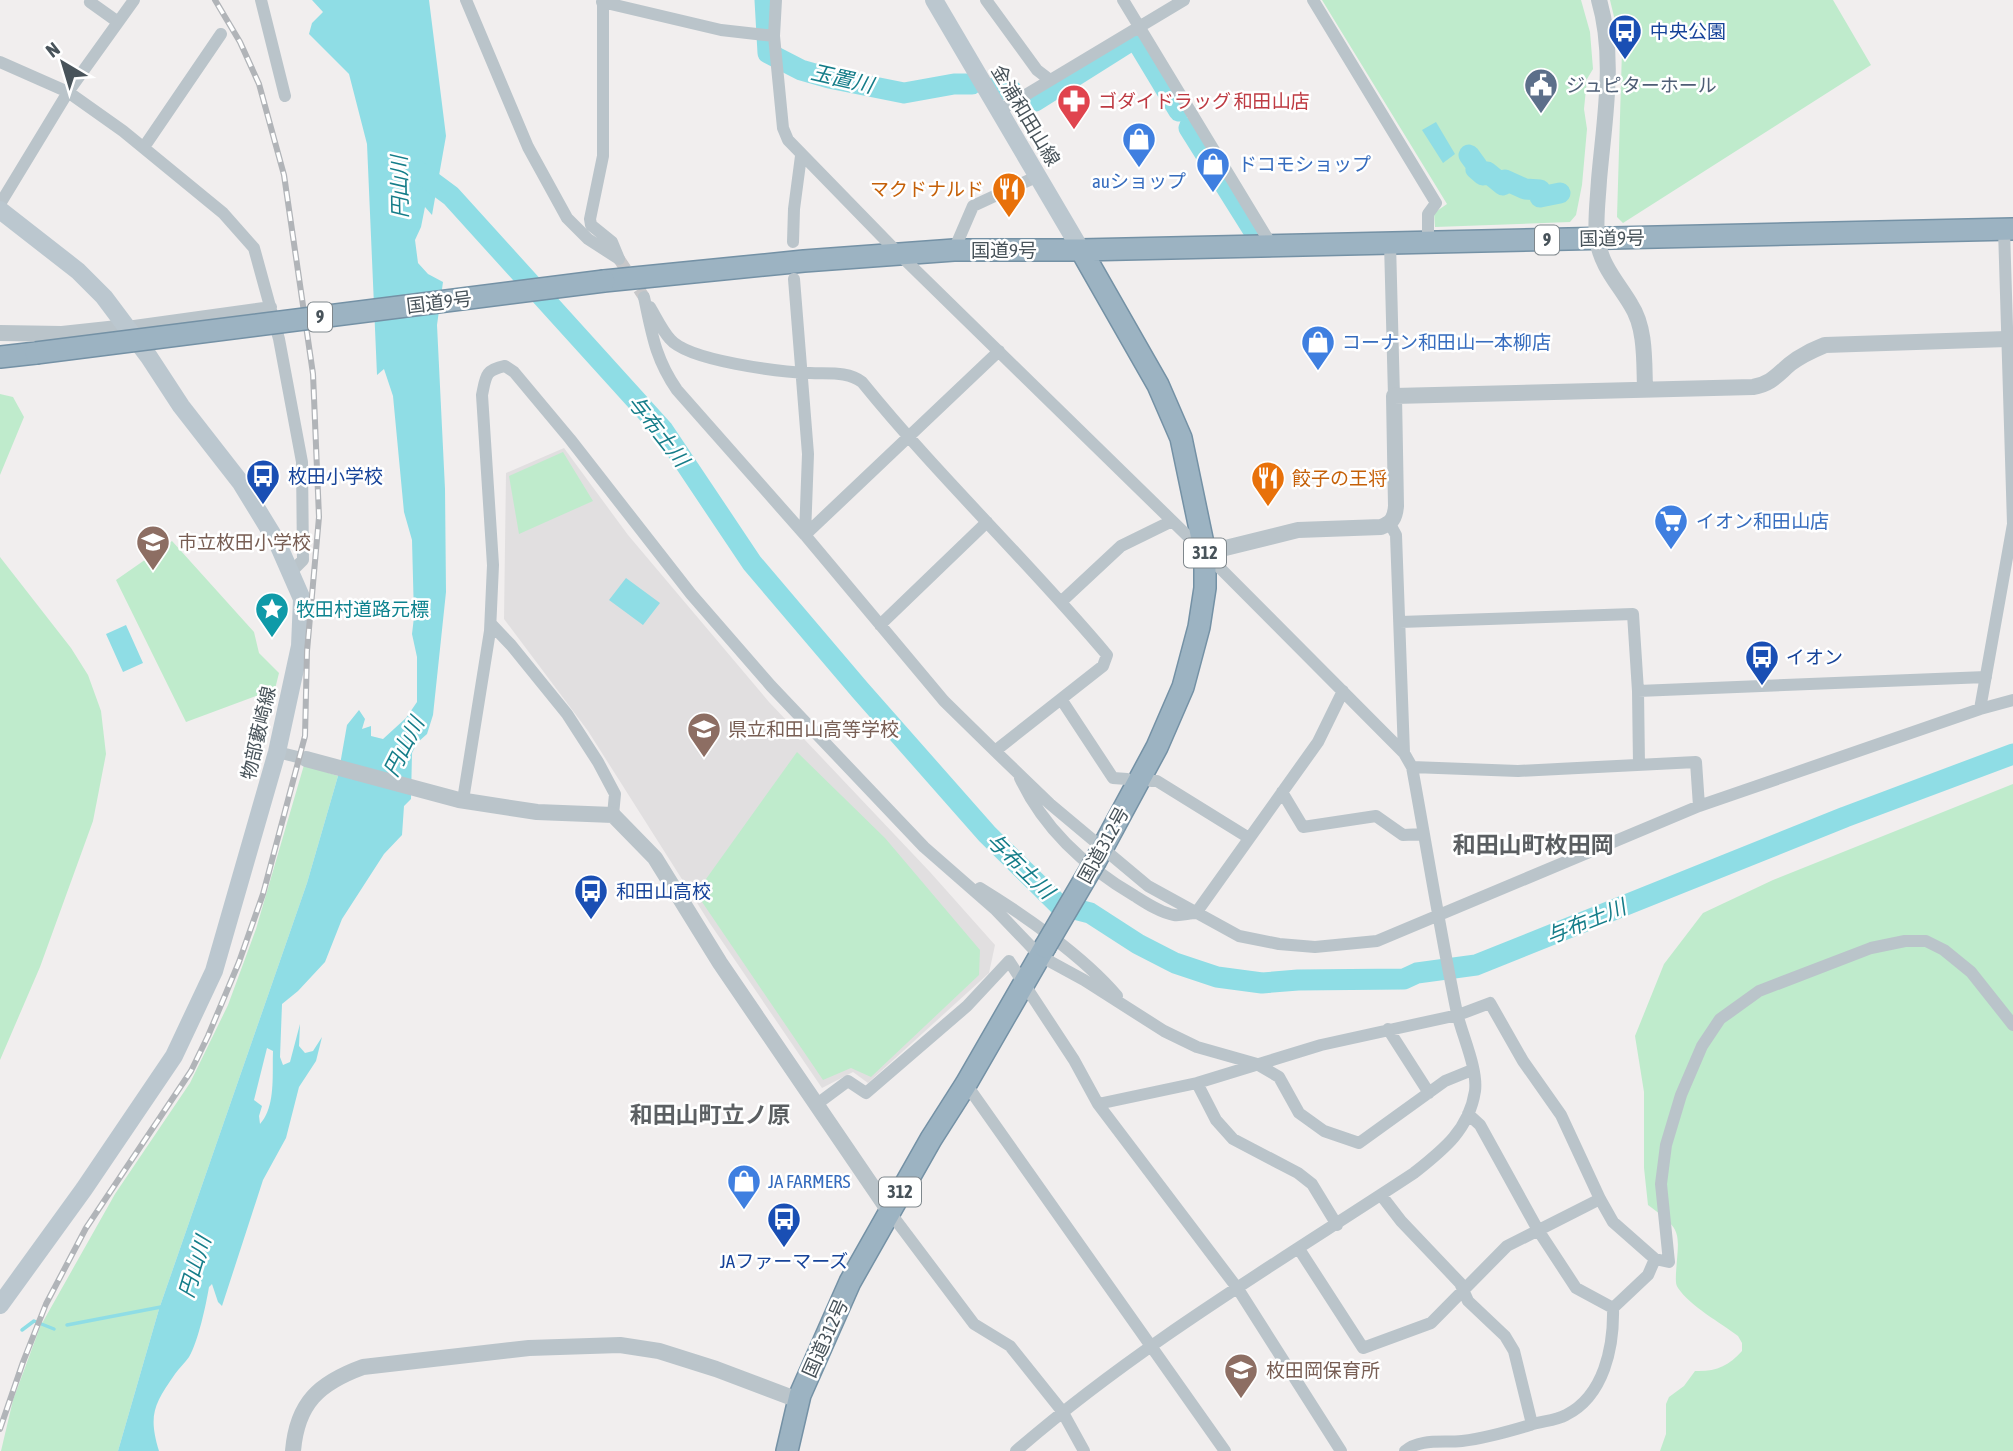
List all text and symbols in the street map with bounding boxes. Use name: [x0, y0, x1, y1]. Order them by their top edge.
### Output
bus stop icon: 中央公園: [1606, 12, 1644, 61]
place label: 中央公園: [1650, 20, 1726, 42]
north arrow: [28, 28, 98, 98]
text: N: [41, 37, 64, 62]
water label: 玉置川: [809, 59, 878, 97]
street label: 金浦和田山線: [987, 60, 1065, 170]
public building icon: ジュピターホール: [1522, 66, 1560, 115]
place label: ジュピターホール: [1566, 74, 1717, 96]
pharmacy icon: ゴダイドラッグ 和田山店: [1055, 82, 1093, 131]
place label: ゴダイドラッグ 和田山店: [1098, 90, 1310, 112]
shop icon: auショップ: [1120, 120, 1158, 169]
shop icon: ドコモショップ: [1194, 145, 1232, 194]
water label: 円山川: [386, 153, 412, 219]
place label: ドコモショップ: [1238, 153, 1371, 175]
restaurant icon: マクドナルド: [990, 170, 1028, 219]
place label: auショップ: [1092, 170, 1186, 192]
place label: マクドナルド: [870, 178, 984, 200]
road number: 9: [1535, 226, 1559, 254]
street label: 国道9号: [1579, 226, 1645, 250]
street label: 国道9号: [971, 239, 1037, 261]
street label: 国道9号: [405, 287, 473, 317]
road number: 9: [308, 302, 332, 332]
shop icon: コーナン和田山一本柳店: [1299, 323, 1337, 372]
place label: コーナン和田山一本柳店: [1342, 331, 1551, 353]
water label: 与布土川: [623, 390, 695, 472]
bus stop icon: 枚田小学校: [244, 457, 282, 506]
restaurant icon: 餃子の王将: [1249, 459, 1287, 508]
place label: 枚田小学校: [288, 465, 383, 487]
place label: 餃子の王将: [1292, 467, 1387, 489]
supermarket icon: イオン和田山店: [1652, 502, 1690, 551]
place label: イオン和田山店: [1696, 510, 1829, 532]
school or university icon: 市立枚田小学校: [134, 523, 172, 572]
place label: 市立枚田小学校: [178, 531, 311, 553]
road number: 312: [1184, 538, 1226, 568]
place icon: 牧田村道路元標: [253, 590, 291, 639]
place label: 牧田村道路元標: [296, 598, 429, 620]
bus stop icon: イオン: [1743, 638, 1781, 687]
place label: イオン: [1786, 646, 1843, 668]
street label: 物部藪崎線: [237, 684, 279, 782]
school or university icon: 県立和田山高等学校: [685, 710, 723, 759]
water label: 円山川: [378, 711, 429, 780]
place label: 県立和田山高等学校: [728, 718, 899, 740]
street label: 国道312号: [1073, 803, 1133, 887]
water label: 与布土川: [982, 827, 1061, 904]
district label: 和田山町枚田岡: [1453, 832, 1614, 858]
bus stop icon: 和田山高校: [572, 872, 610, 921]
place label: 和田山高校: [616, 880, 711, 902]
water label: 与布土川: [1542, 893, 1631, 948]
district label: 和田山町立ノ原: [630, 1102, 791, 1128]
shop icon: JA FARMERS: [725, 1162, 763, 1211]
place label: JA FARMERS: [768, 1170, 850, 1192]
road number: 312: [879, 1177, 921, 1206]
bus stop icon: JAファーマーズ: [765, 1200, 803, 1249]
water label: 円山川: [173, 1231, 215, 1300]
place label: JAファーマーズ: [720, 1250, 848, 1272]
street label: 国道312号: [798, 1295, 852, 1381]
school or university icon: 枚田岡保育所: [1222, 1351, 1260, 1400]
place label: 枚田岡保育所: [1266, 1359, 1380, 1381]

